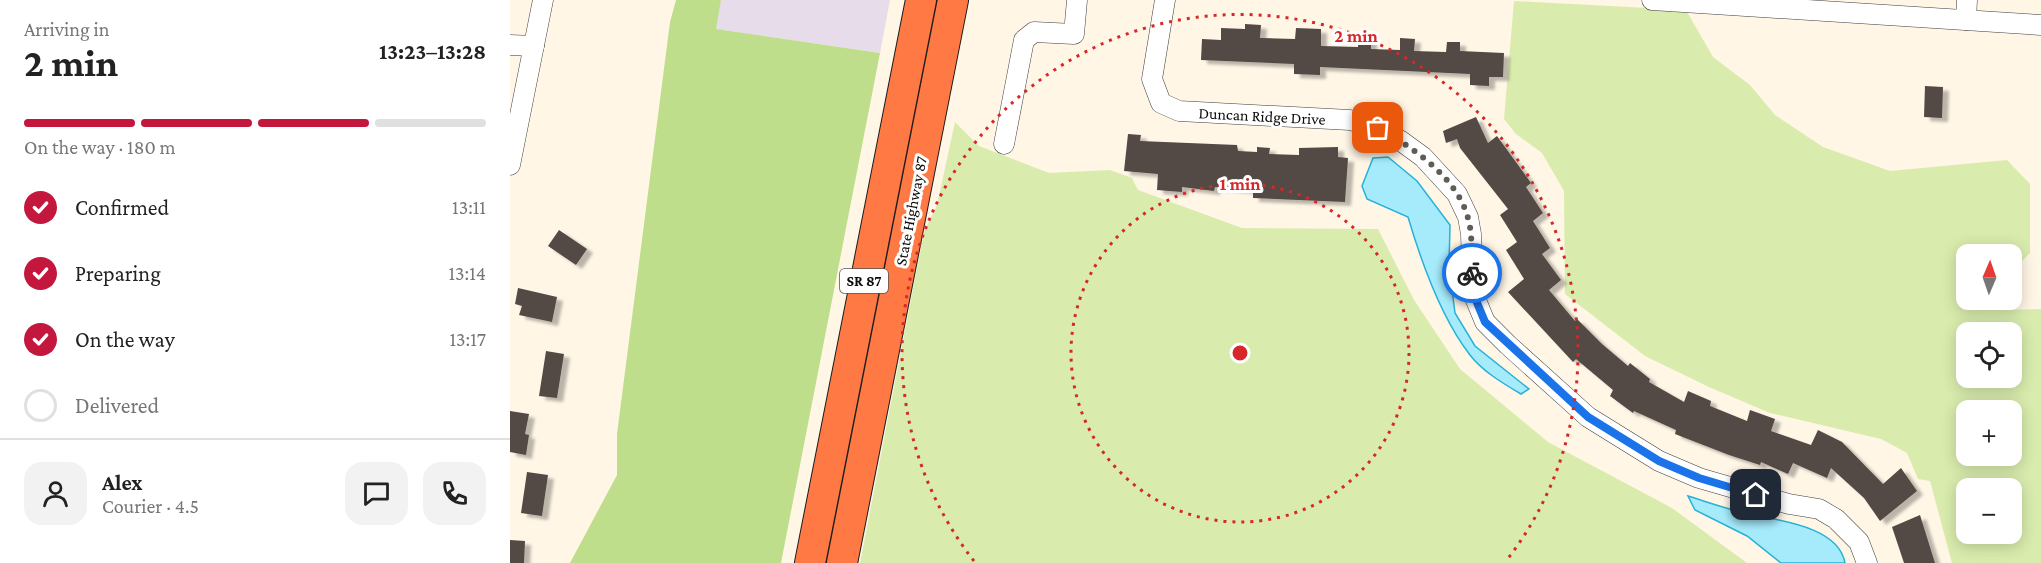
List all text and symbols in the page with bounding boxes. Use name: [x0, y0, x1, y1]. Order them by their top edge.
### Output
text: Arriving in: [24, 18, 109, 40]
text: 2 min: [1334, 26, 1378, 46]
text: 13:23–13:28: [379, 39, 486, 64]
text: 2 min: [24, 41, 118, 84]
pin: [1352, 102, 1403, 153]
street label: Duncan Ridge Drive: [1198, 104, 1326, 129]
icon: bag: [1361, 111, 1394, 144]
text: On the way · 180 m: [24, 136, 176, 158]
street label: State Highway 87: [892, 154, 931, 267]
text: 1 min: [1220, 174, 1261, 194]
icon: check: [24, 191, 57, 224]
text: Confirmed: [75, 195, 169, 220]
text: 13:11: [452, 196, 486, 218]
courier: [1442, 243, 1502, 303]
north arrow: [1956, 244, 2022, 310]
map controls: [1956, 244, 2022, 544]
icon: check: [24, 257, 57, 290]
icon: bike: [1456, 257, 1489, 290]
text: Preparing: [75, 261, 161, 286]
text: 13:14: [448, 262, 486, 284]
road number: SR 87: [840, 269, 888, 293]
button: locate: [1956, 322, 2022, 388]
icon: check: [24, 323, 57, 356]
text: On the way: [75, 327, 175, 352]
text: 13:17: [449, 328, 486, 350]
centre of rings: [1230, 343, 1250, 363]
text: Delivered: [75, 393, 159, 418]
button: +: [1956, 400, 2022, 466]
button: person: [24, 462, 87, 525]
button: chat: [345, 462, 408, 525]
button: phone: [423, 462, 486, 525]
pin: [1730, 469, 1781, 520]
text: Alex: [102, 470, 143, 495]
icon: home: [1739, 478, 1772, 511]
button: −: [1956, 478, 2022, 544]
text: Courier · 4.5: [102, 495, 199, 517]

